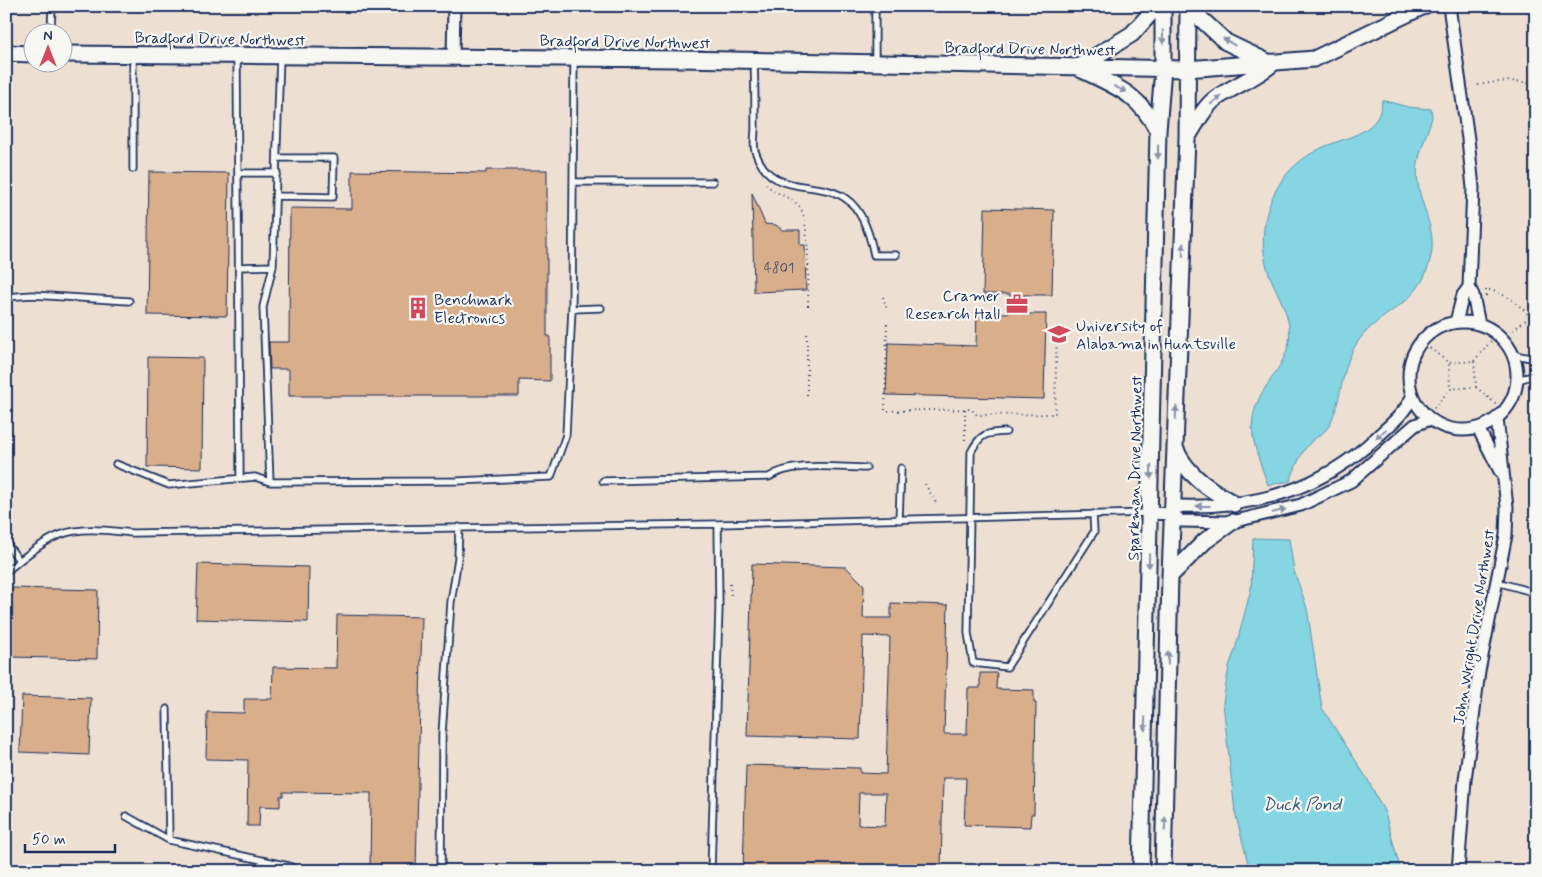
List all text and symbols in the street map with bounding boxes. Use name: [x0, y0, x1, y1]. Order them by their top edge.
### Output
north arrow: [22, 22, 72, 72]
text: N: [43, 27, 53, 45]
street label: Bradford Drive Northwest: [134, 28, 306, 53]
one-way arrow: [1159, 30, 1167, 46]
street label: Bradford Drive Northwest: [539, 31, 711, 56]
street label: Bradford Drive Northwest: [944, 38, 1116, 63]
one-way arrow: [1222, 38, 1235, 47]
one-way arrow: [1113, 85, 1127, 93]
one-way arrow: [1210, 94, 1223, 105]
one-way arrow: [1154, 144, 1162, 160]
one-way arrow: [1179, 242, 1187, 258]
house number: 4801: [764, 259, 794, 277]
place label: Cramer Research Hall: [906, 286, 1000, 325]
place label: Benchmark Electronics: [434, 290, 512, 329]
office icon: Cramer Research Hall: [1004, 291, 1030, 317]
building icon: Benchmark Electronics: [405, 295, 431, 321]
place label: University of Alabama in Huntsville: [1076, 316, 1236, 355]
school or university icon: University of Alabama in Huntsville: [1046, 321, 1072, 347]
street label: Sparkman Drive Northwest: [1123, 375, 1148, 561]
one-way arrow: [1173, 404, 1181, 420]
one-way arrow: [1376, 428, 1388, 440]
one-way arrow: [1147, 464, 1155, 480]
one-way arrow: [1195, 502, 1211, 510]
one-way arrow: [1272, 506, 1287, 514]
street label: John Wright Drive Northwest: [1449, 528, 1501, 727]
one-way arrow: [1145, 554, 1153, 570]
one-way arrow: [1164, 650, 1172, 666]
one-way arrow: [1141, 716, 1149, 732]
water label: Duck Pond: [1263, 793, 1343, 817]
one-way arrow: [1161, 816, 1169, 832]
scale bar: [25, 822, 115, 854]
text: 50 m: [32, 830, 66, 850]

